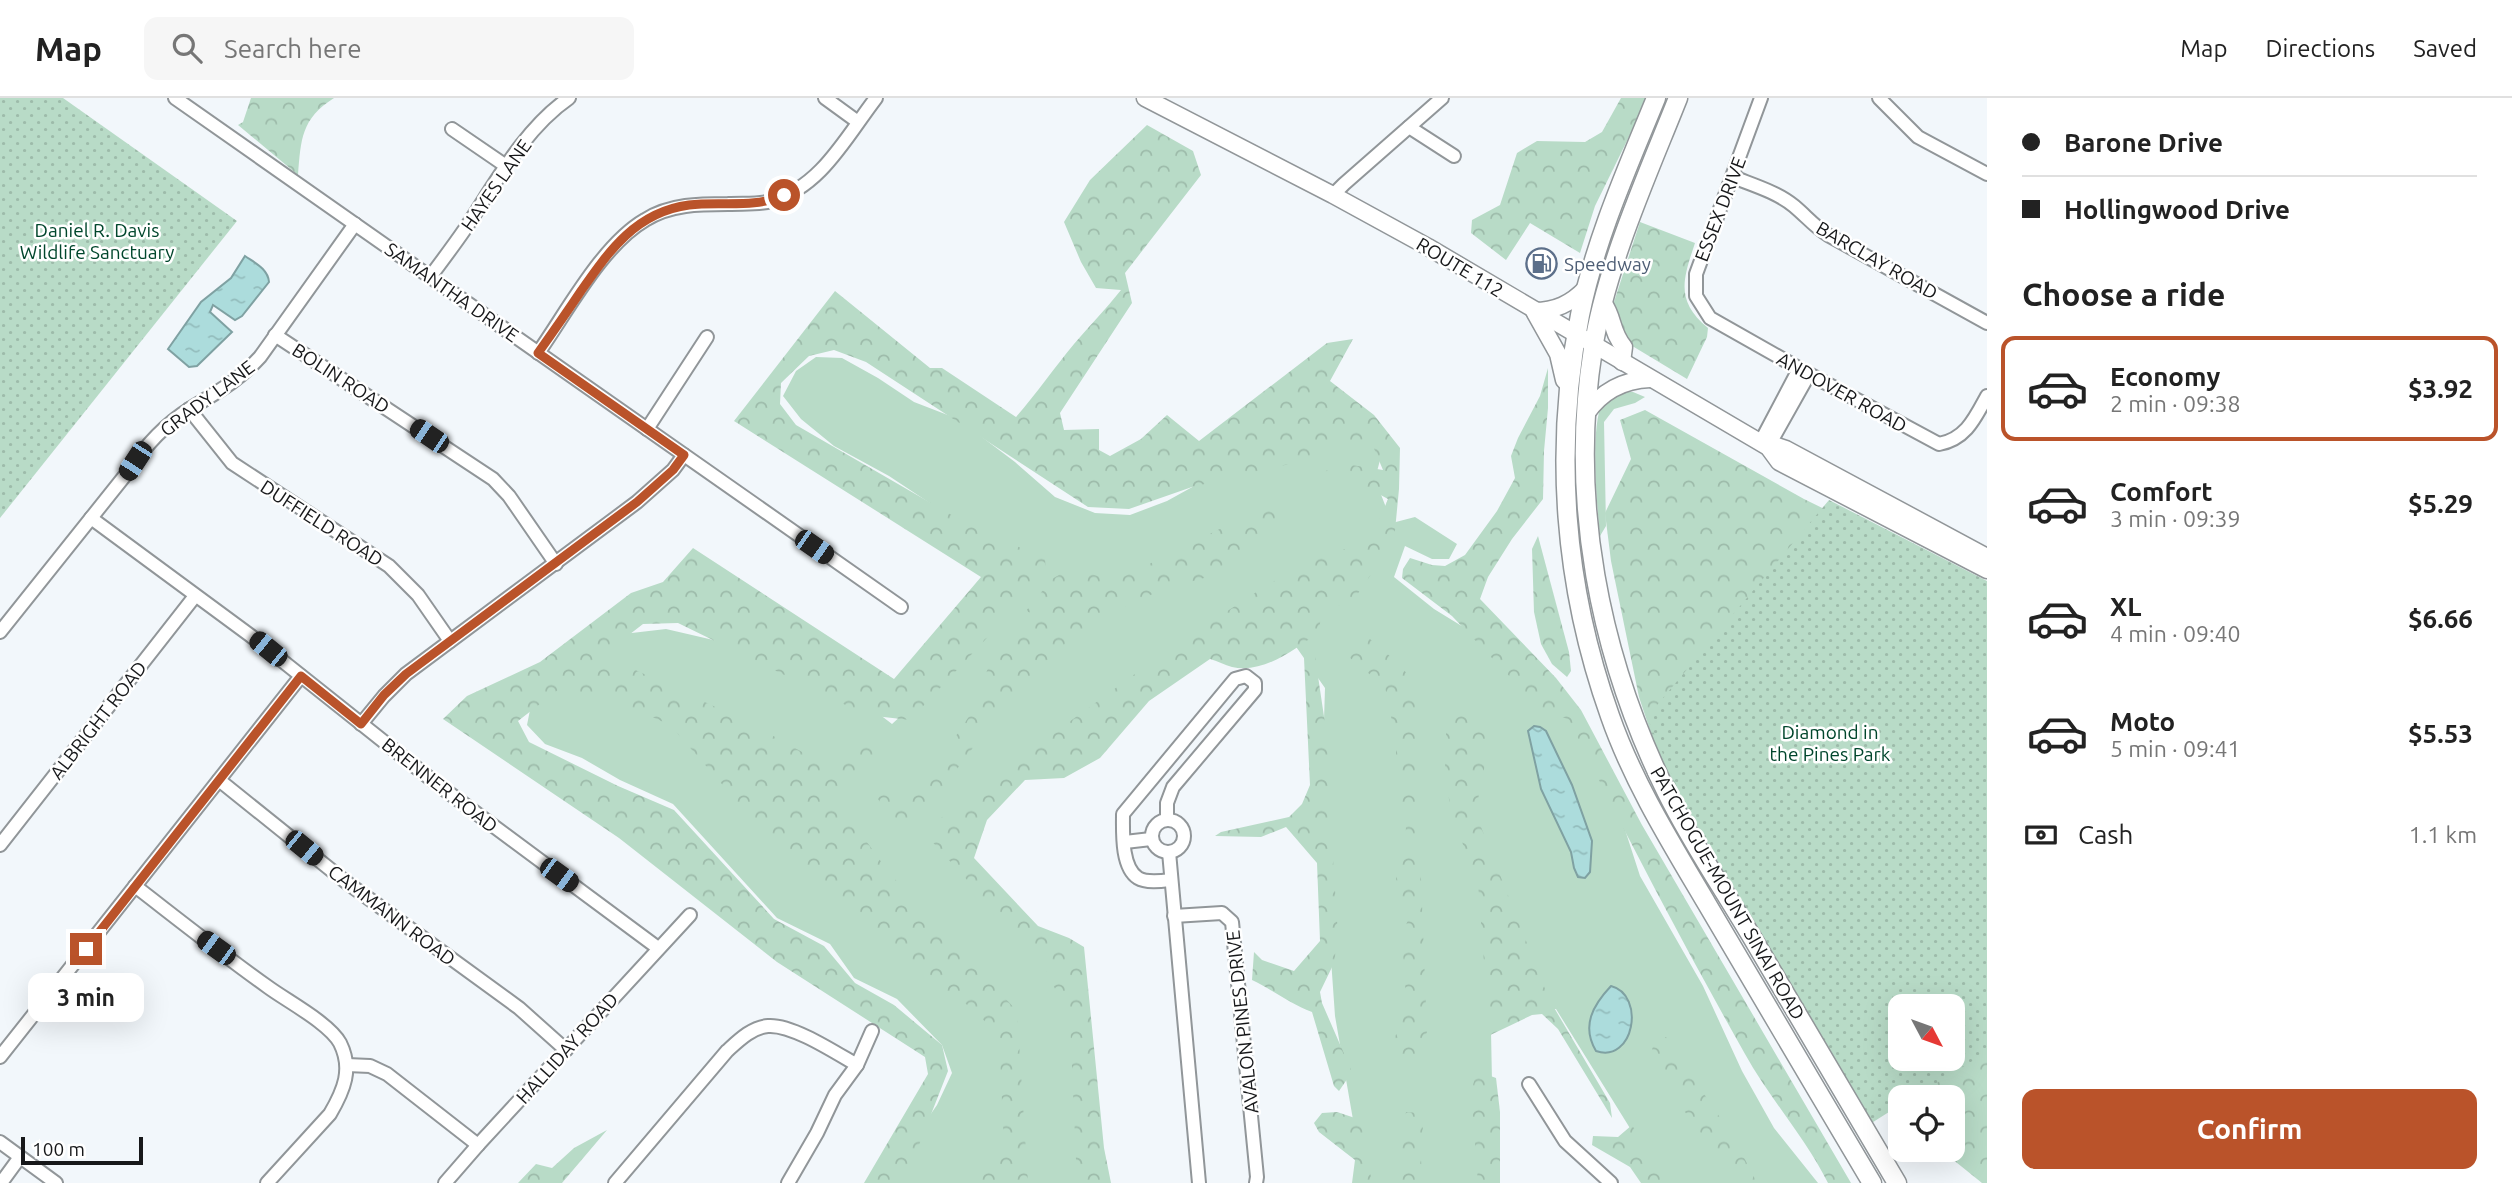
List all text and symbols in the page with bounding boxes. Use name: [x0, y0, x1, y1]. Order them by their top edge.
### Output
search box: [144, 17, 634, 80]
icon: search: [168, 29, 206, 67]
text: Map: [35, 30, 102, 67]
text: Search here: [224, 34, 362, 63]
text: Map: [2180, 35, 2227, 62]
text: Directions: [2265, 35, 2375, 62]
text: Saved: [2413, 35, 2477, 62]
text: Barone Drive: [2064, 128, 2223, 157]
street label: HAYES LANE: [456, 135, 536, 235]
street label: ESSEX DRIVE: [1690, 154, 1750, 264]
route start: [768, 179, 800, 211]
text: Hollingwood Drive: [2064, 195, 2290, 224]
street label: BARCLAY ROAD: [1812, 216, 1942, 304]
park label: Daniel R. Davis Wildlife Sanctuary: [20, 219, 174, 263]
street label: ROUTE 112: [1413, 233, 1507, 301]
street label: SAMANTHA DRIVE: [381, 238, 523, 346]
fuel station icon: Speedway: [1524, 247, 1558, 281]
place label: Speedway: [1564, 253, 1651, 275]
text: Choose a ride: [2022, 276, 2225, 312]
street label: BOLIN ROAD: [288, 338, 394, 418]
street label: ANDOVER ROAD: [1773, 347, 1911, 437]
street label: GRADY LANE: [156, 355, 258, 441]
icon: car: [2026, 357, 2089, 420]
text: Economy: [2110, 362, 2220, 391]
text: $3.92: [2408, 374, 2473, 403]
text: 2 min · 09:38: [2110, 391, 2241, 416]
car: [406, 416, 453, 456]
car: [115, 438, 156, 484]
icon: car: [2026, 472, 2089, 535]
street label: DUFFIELD ROAD: [257, 475, 387, 571]
text: Comfort: [2110, 477, 2213, 506]
text: $5.29: [2408, 489, 2473, 518]
text: 3 min · 09:39: [2110, 506, 2241, 531]
car: [791, 526, 838, 568]
icon: car: [2026, 587, 2089, 650]
text: XL: [2110, 592, 2141, 621]
text: $6.66: [2408, 604, 2473, 633]
text: 4 min · 09:40: [2110, 621, 2241, 646]
car: [246, 628, 291, 670]
street label: ALBRIGHT ROAD: [45, 657, 151, 783]
icon: car: [2026, 702, 2089, 765]
text: Moto: [2110, 707, 2175, 736]
text: $5.53: [2408, 719, 2473, 748]
park label: Diamond in the Pines Park: [1770, 721, 1891, 765]
street label: BRENNER ROAD: [378, 733, 502, 837]
text: 5 min · 09:41: [2110, 736, 2241, 761]
street label: PATCHOGUE-MOUNT SINAI ROAD: [1646, 763, 1810, 1023]
icon: cash: [2022, 816, 2060, 854]
text: Cash: [2078, 820, 2133, 849]
text: 1.1 km: [2409, 822, 2477, 847]
car: [282, 827, 327, 869]
car: [536, 854, 583, 896]
street label: CAMMANN ROAD: [324, 860, 460, 970]
car: [193, 927, 240, 969]
street label: AVALON PINES DRIVE: [1221, 929, 1263, 1115]
route end: [70, 933, 102, 965]
callout: 3 min: [28, 974, 144, 1022]
text: 3 min: [57, 985, 115, 1010]
street label: HALLIDAY ROAD: [511, 988, 623, 1108]
north arrow: [1888, 994, 1965, 1071]
map controls: [1888, 994, 1965, 1162]
button: locate: [1888, 1085, 1965, 1162]
button: Confirm: [2022, 1089, 2477, 1169]
scale bar: [21, 1134, 144, 1166]
text: 100 m: [32, 1138, 85, 1160]

